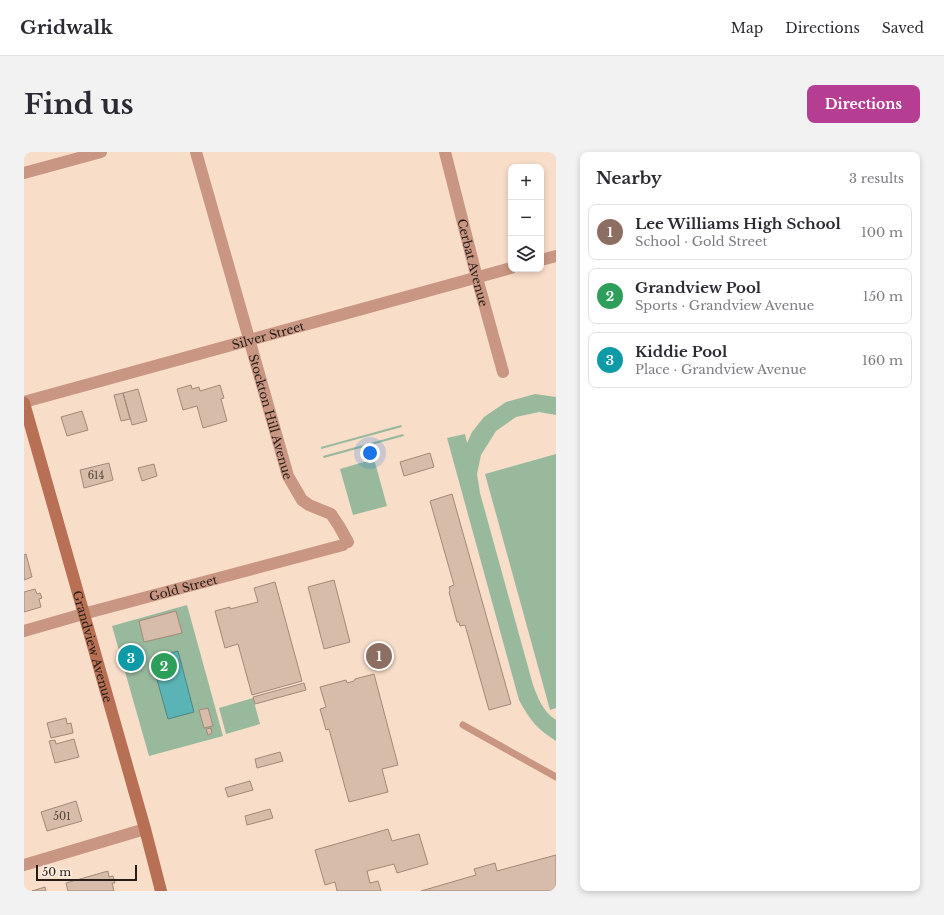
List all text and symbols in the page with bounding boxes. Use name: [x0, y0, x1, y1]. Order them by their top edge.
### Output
text: Gridwalk: [20, 16, 113, 39]
text: Map: [731, 19, 763, 37]
text: Directions: [785, 19, 860, 37]
text: Saved: [882, 19, 924, 37]
button: Directions: [807, 85, 920, 123]
text: Find us: [24, 87, 134, 122]
map controls: [508, 164, 544, 272]
button: +: [508, 164, 544, 200]
text: Nearby: [596, 168, 662, 189]
text: 3 results: [849, 170, 904, 187]
button: −: [508, 200, 544, 236]
text: Lee Williams High School: [635, 214, 841, 233]
street label: Cerbat Avenue: [455, 217, 492, 308]
text: 1: [607, 224, 613, 241]
text: 100 m: [861, 224, 903, 241]
text: School · Gold Street: [635, 233, 767, 250]
button: layers: [508, 236, 544, 272]
text: Grandview Pool: [635, 278, 761, 297]
text: 2: [606, 288, 614, 305]
text: 150 m: [863, 288, 903, 305]
text: Sports · Grandview Avenue: [635, 297, 814, 314]
street label: Silver Street: [230, 318, 306, 352]
text: Kiddie Pool: [635, 342, 727, 361]
street label: Stockton Hill Avenue: [246, 352, 296, 481]
text: 3: [606, 352, 614, 369]
text: 160 m: [862, 352, 903, 369]
text: Place · Grandview Avenue: [635, 361, 806, 378]
your location: [360, 443, 380, 463]
house number: 614: [88, 469, 105, 482]
street label: Gold Street: [147, 571, 219, 604]
street label: Grandview Avenue: [70, 589, 116, 704]
pin: 1: [366, 641, 392, 671]
pin: 3: [118, 643, 144, 673]
pin: 2: [151, 651, 177, 681]
house number: 501: [53, 810, 71, 823]
scale bar: [36, 863, 137, 882]
text: 50 m: [42, 865, 71, 879]

